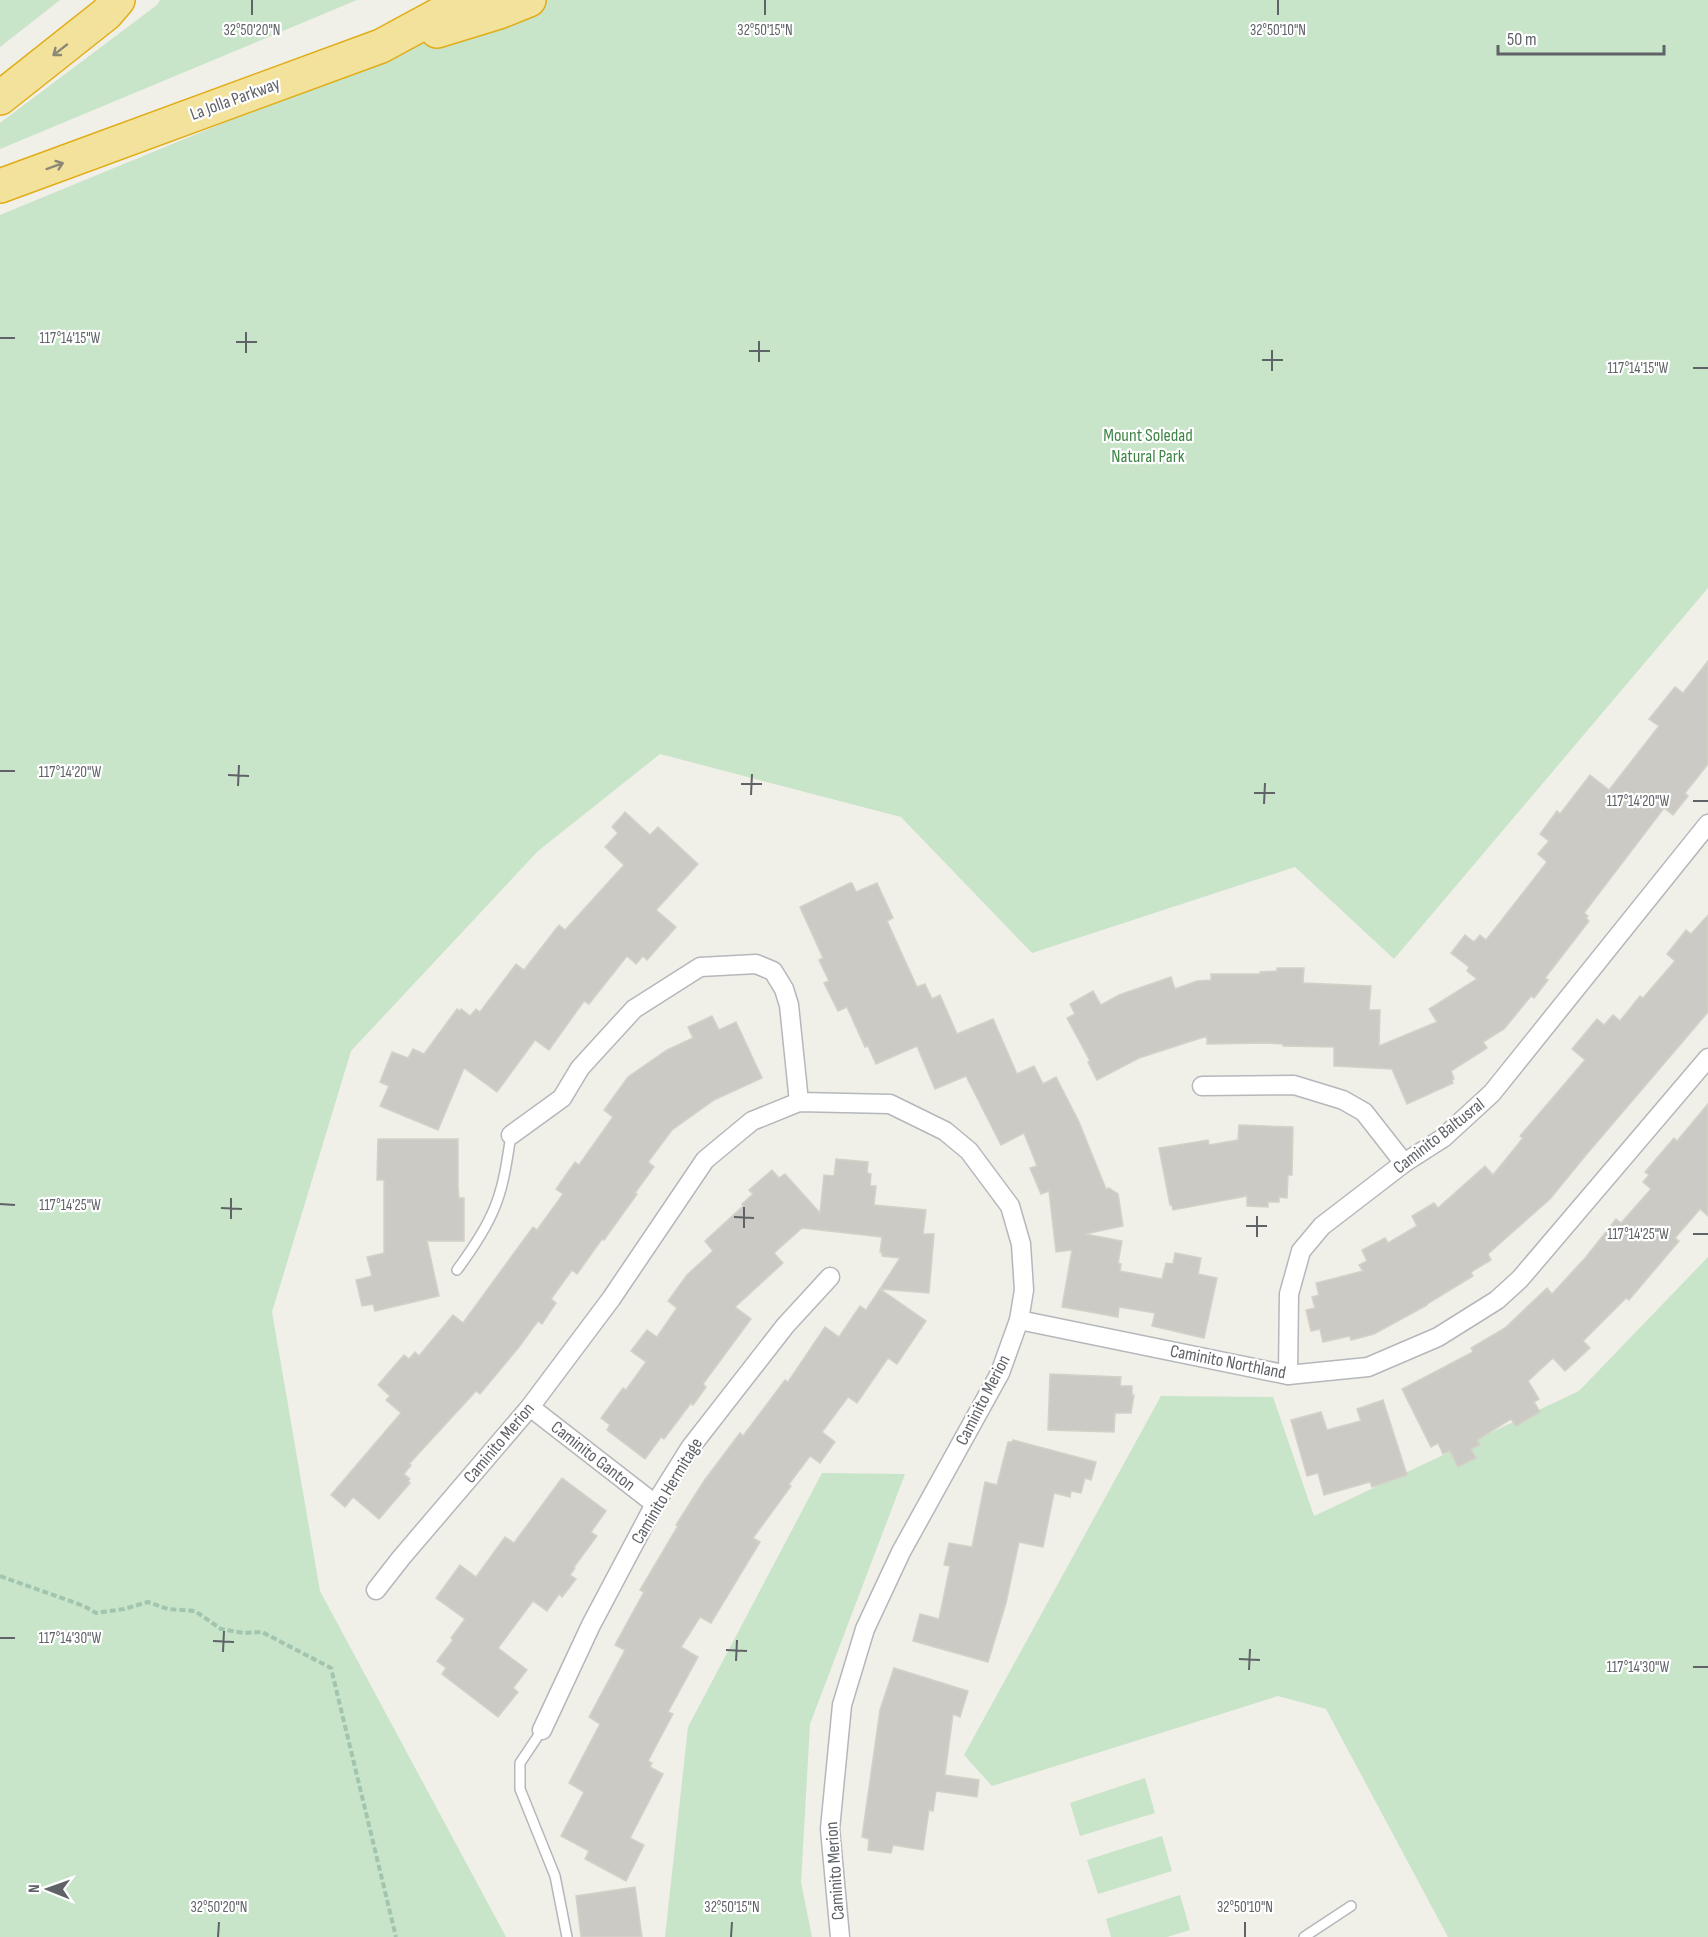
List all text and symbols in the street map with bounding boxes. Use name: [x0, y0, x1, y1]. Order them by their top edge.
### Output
scale bar: [1498, 18, 1664, 56]
text: 32°50'20"N: [224, 21, 280, 40]
text: 32°50'15"N: [737, 21, 793, 40]
text: 32°50'10"N: [1250, 21, 1306, 40]
text: 50 m: [1507, 29, 1537, 50]
one-way arrow: [53, 43, 68, 57]
street label: La Jolla Parkway: [187, 73, 283, 125]
one-way arrow: [45, 160, 64, 171]
text: 117°14'15"W: [40, 329, 101, 348]
text: 117°14'15"W: [1608, 359, 1669, 378]
park label: Mount Soledad Natural Park: [1103, 425, 1193, 467]
text: 117°14'20"W: [39, 763, 101, 782]
text: 117°14'20"W: [1607, 792, 1669, 811]
street label: Caminito Baltusral: [1389, 1094, 1489, 1178]
text: 117°14'25"W: [39, 1196, 101, 1215]
text: 117°14'25"W: [1607, 1225, 1669, 1244]
street label: Caminito Northland: [1168, 1340, 1288, 1384]
street label: Caminito Merion: [951, 1351, 1015, 1449]
street label: Caminito Merion: [459, 1398, 539, 1488]
street label: Caminito Ganton: [547, 1417, 639, 1495]
street label: Caminito Hermitage: [627, 1434, 707, 1548]
text: 117°14'30"W: [39, 1629, 101, 1648]
text: 117°14'30"W: [1607, 1658, 1669, 1677]
street label: Caminito Merion: [821, 1821, 849, 1921]
north arrow: [18, 1859, 78, 1919]
text: N: [25, 1884, 44, 1893]
text: 32°50'20"N: [191, 1898, 247, 1917]
text: 32°50'15"N: [704, 1898, 760, 1917]
text: 32°50'10"N: [1217, 1898, 1273, 1917]

